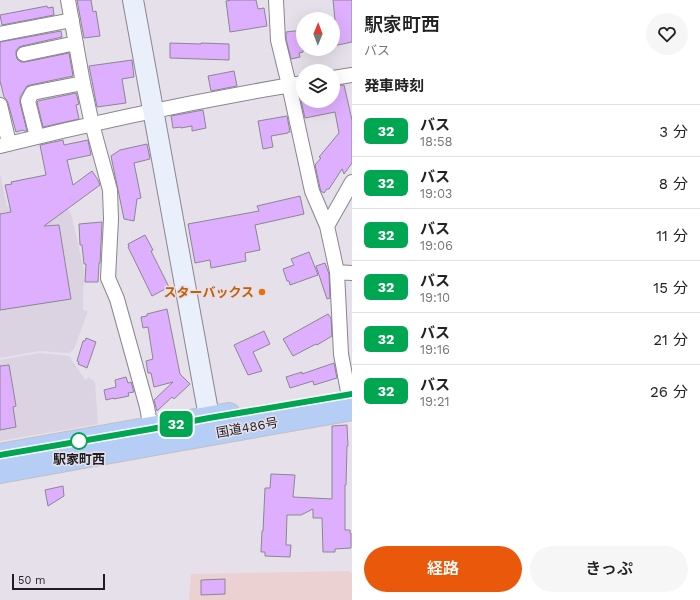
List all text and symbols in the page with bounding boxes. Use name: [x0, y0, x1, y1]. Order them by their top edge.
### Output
north arrow: [296, 12, 340, 56]
map controls: [296, 12, 340, 108]
text: 駅家町西: [364, 13, 440, 36]
button: heart: [646, 13, 688, 55]
text: バス: [364, 43, 390, 58]
button: layers: [296, 64, 340, 108]
text: 発車時刻: [364, 77, 424, 95]
text: バス: [420, 116, 450, 134]
text: 32: [378, 123, 394, 139]
text: 3 分: [659, 123, 688, 141]
text: 18:58: [420, 134, 453, 149]
text: バス: [420, 168, 450, 186]
text: 32: [378, 175, 394, 191]
text: 8 分: [659, 175, 688, 193]
text: 19:03: [420, 186, 452, 201]
text: バス: [420, 220, 450, 238]
text: 32: [378, 227, 394, 243]
text: 11 分: [656, 227, 688, 245]
text: 19:06: [420, 238, 453, 253]
text: バス: [420, 272, 450, 290]
text: 32: [378, 279, 394, 295]
text: 15 分: [653, 279, 688, 297]
place label: スターバックス: [164, 285, 254, 300]
marker: スターバックス: [257, 287, 267, 297]
text: 19:10: [420, 290, 450, 305]
text: バス: [420, 324, 450, 342]
text: 32: [378, 331, 394, 347]
text: 21 分: [653, 331, 688, 349]
text: 19:16: [420, 342, 450, 357]
text: バス: [420, 376, 450, 394]
text: 32: [378, 383, 394, 399]
text: 26 分: [650, 383, 688, 401]
text: 19:21: [420, 394, 450, 409]
line badge: 32: [158, 411, 194, 437]
street label: 国道486号: [215, 415, 279, 440]
text: 32: [168, 416, 184, 432]
marker: 駅家町西: [70, 432, 88, 450]
place label: 駅家町西: [53, 452, 105, 467]
button: 経路: [364, 546, 522, 592]
button: きっぷ: [530, 546, 688, 592]
scale bar: [12, 572, 105, 591]
text: 50 m: [18, 574, 45, 587]

